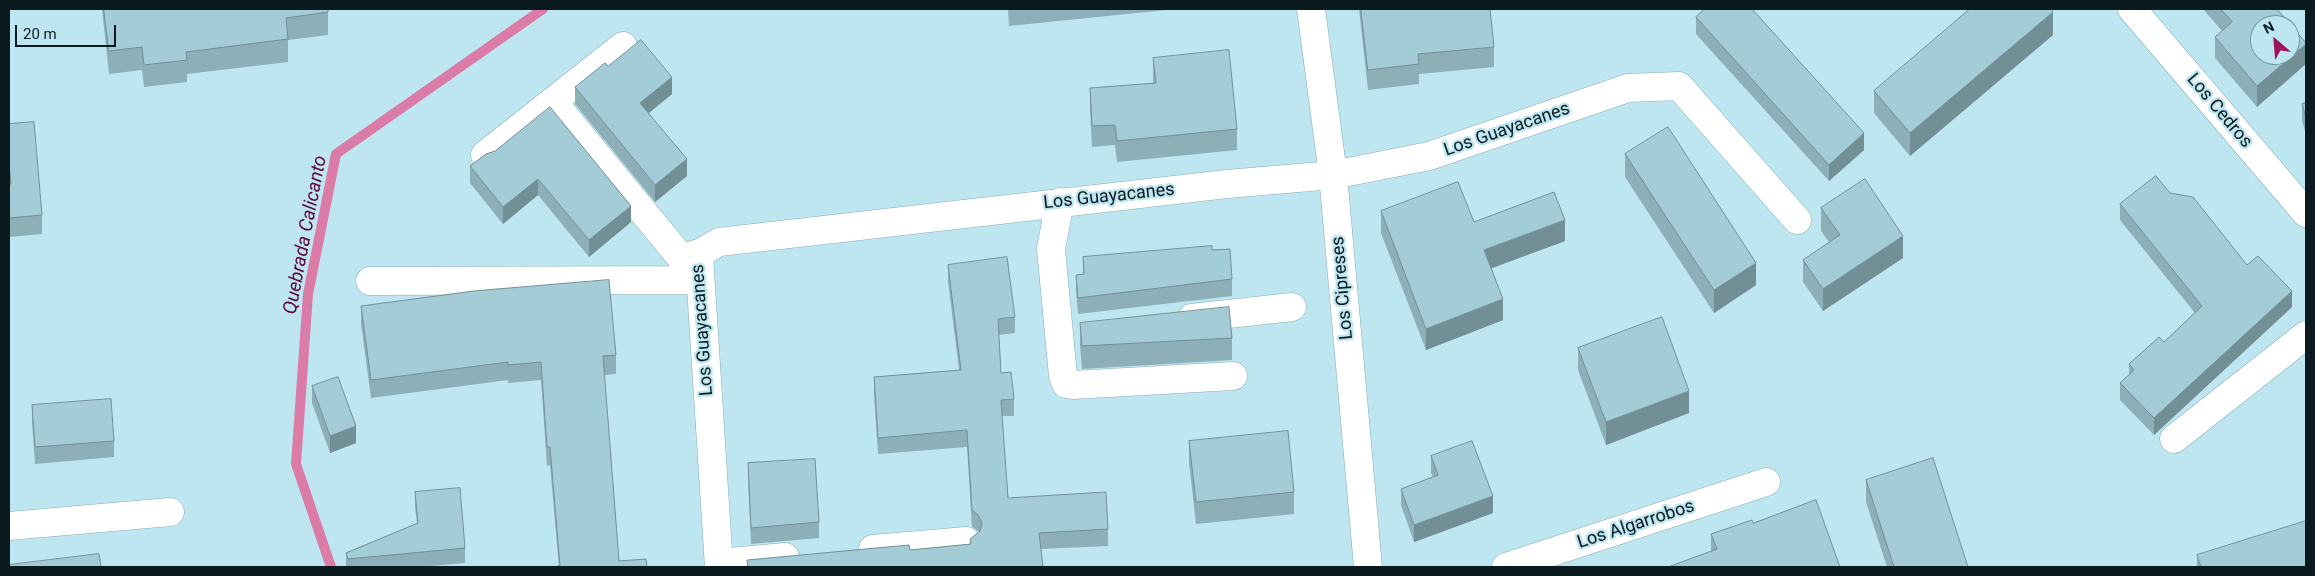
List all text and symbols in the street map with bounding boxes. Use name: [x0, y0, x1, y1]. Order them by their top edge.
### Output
scale bar: [18, 15, 119, 47]
north arrow: [2250, 15, 2300, 65]
text: N: [2261, 18, 2277, 37]
text: 20 m: [23, 25, 57, 43]
street label: Los Cedros: [2182, 69, 2256, 153]
street label: Los Guayacanes: [1441, 98, 1573, 162]
water label: Quebrada Calicanto: [279, 154, 333, 316]
street label: Los Guayacanes: [1042, 179, 1176, 215]
street label: Los Cipreses: [1328, 235, 1358, 341]
street label: Los Guayacanes: [688, 264, 718, 396]
street label: Los Algarrobos: [1575, 496, 1697, 554]

